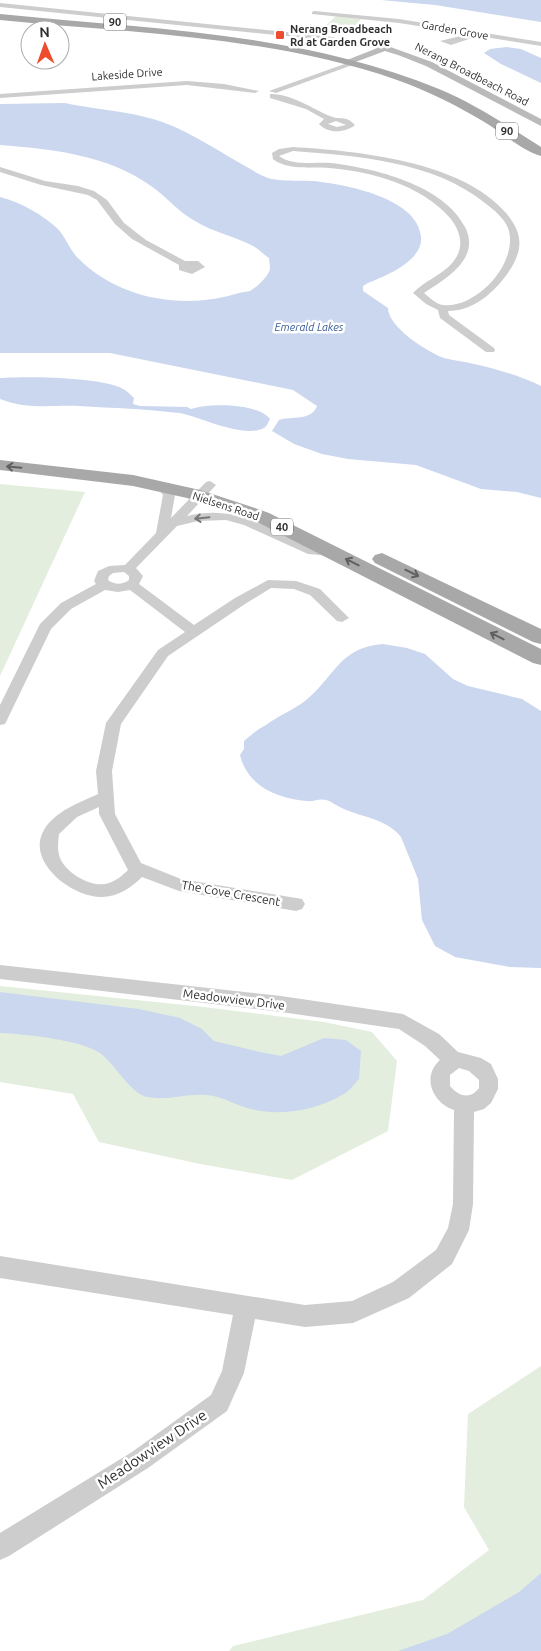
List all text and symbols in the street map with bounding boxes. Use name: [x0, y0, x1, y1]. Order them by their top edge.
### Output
road number: 90: [104, 14, 126, 31]
street label: Garden Grove: [421, 18, 489, 42]
north arrow: [20, 20, 70, 70]
place label: Nerang Broadbeach Rd at Garden Grove: [290, 23, 392, 48]
text: N: [39, 24, 50, 40]
marker: Nerang Broadbeach Rd at Garden Grove: [274, 29, 286, 41]
street label: Nerang Broadbeach Road: [413, 40, 531, 108]
street label: Lakeside Drive: [91, 66, 163, 82]
road number: 90: [496, 122, 518, 140]
water label: Emerald Lakes: [275, 321, 344, 333]
one-way arrow: [7, 462, 23, 471]
street label: Nielsens Road: [191, 490, 261, 522]
one-way arrow: [194, 513, 210, 523]
road number: 40: [271, 518, 293, 536]
one-way arrow: [345, 557, 360, 567]
one-way arrow: [404, 569, 419, 579]
one-way arrow: [490, 631, 505, 641]
street label: The Cove Crescent: [181, 878, 282, 908]
street label: Meadowview Drive: [182, 986, 286, 1012]
street label: Meadowview Drive: [94, 1406, 210, 1492]

